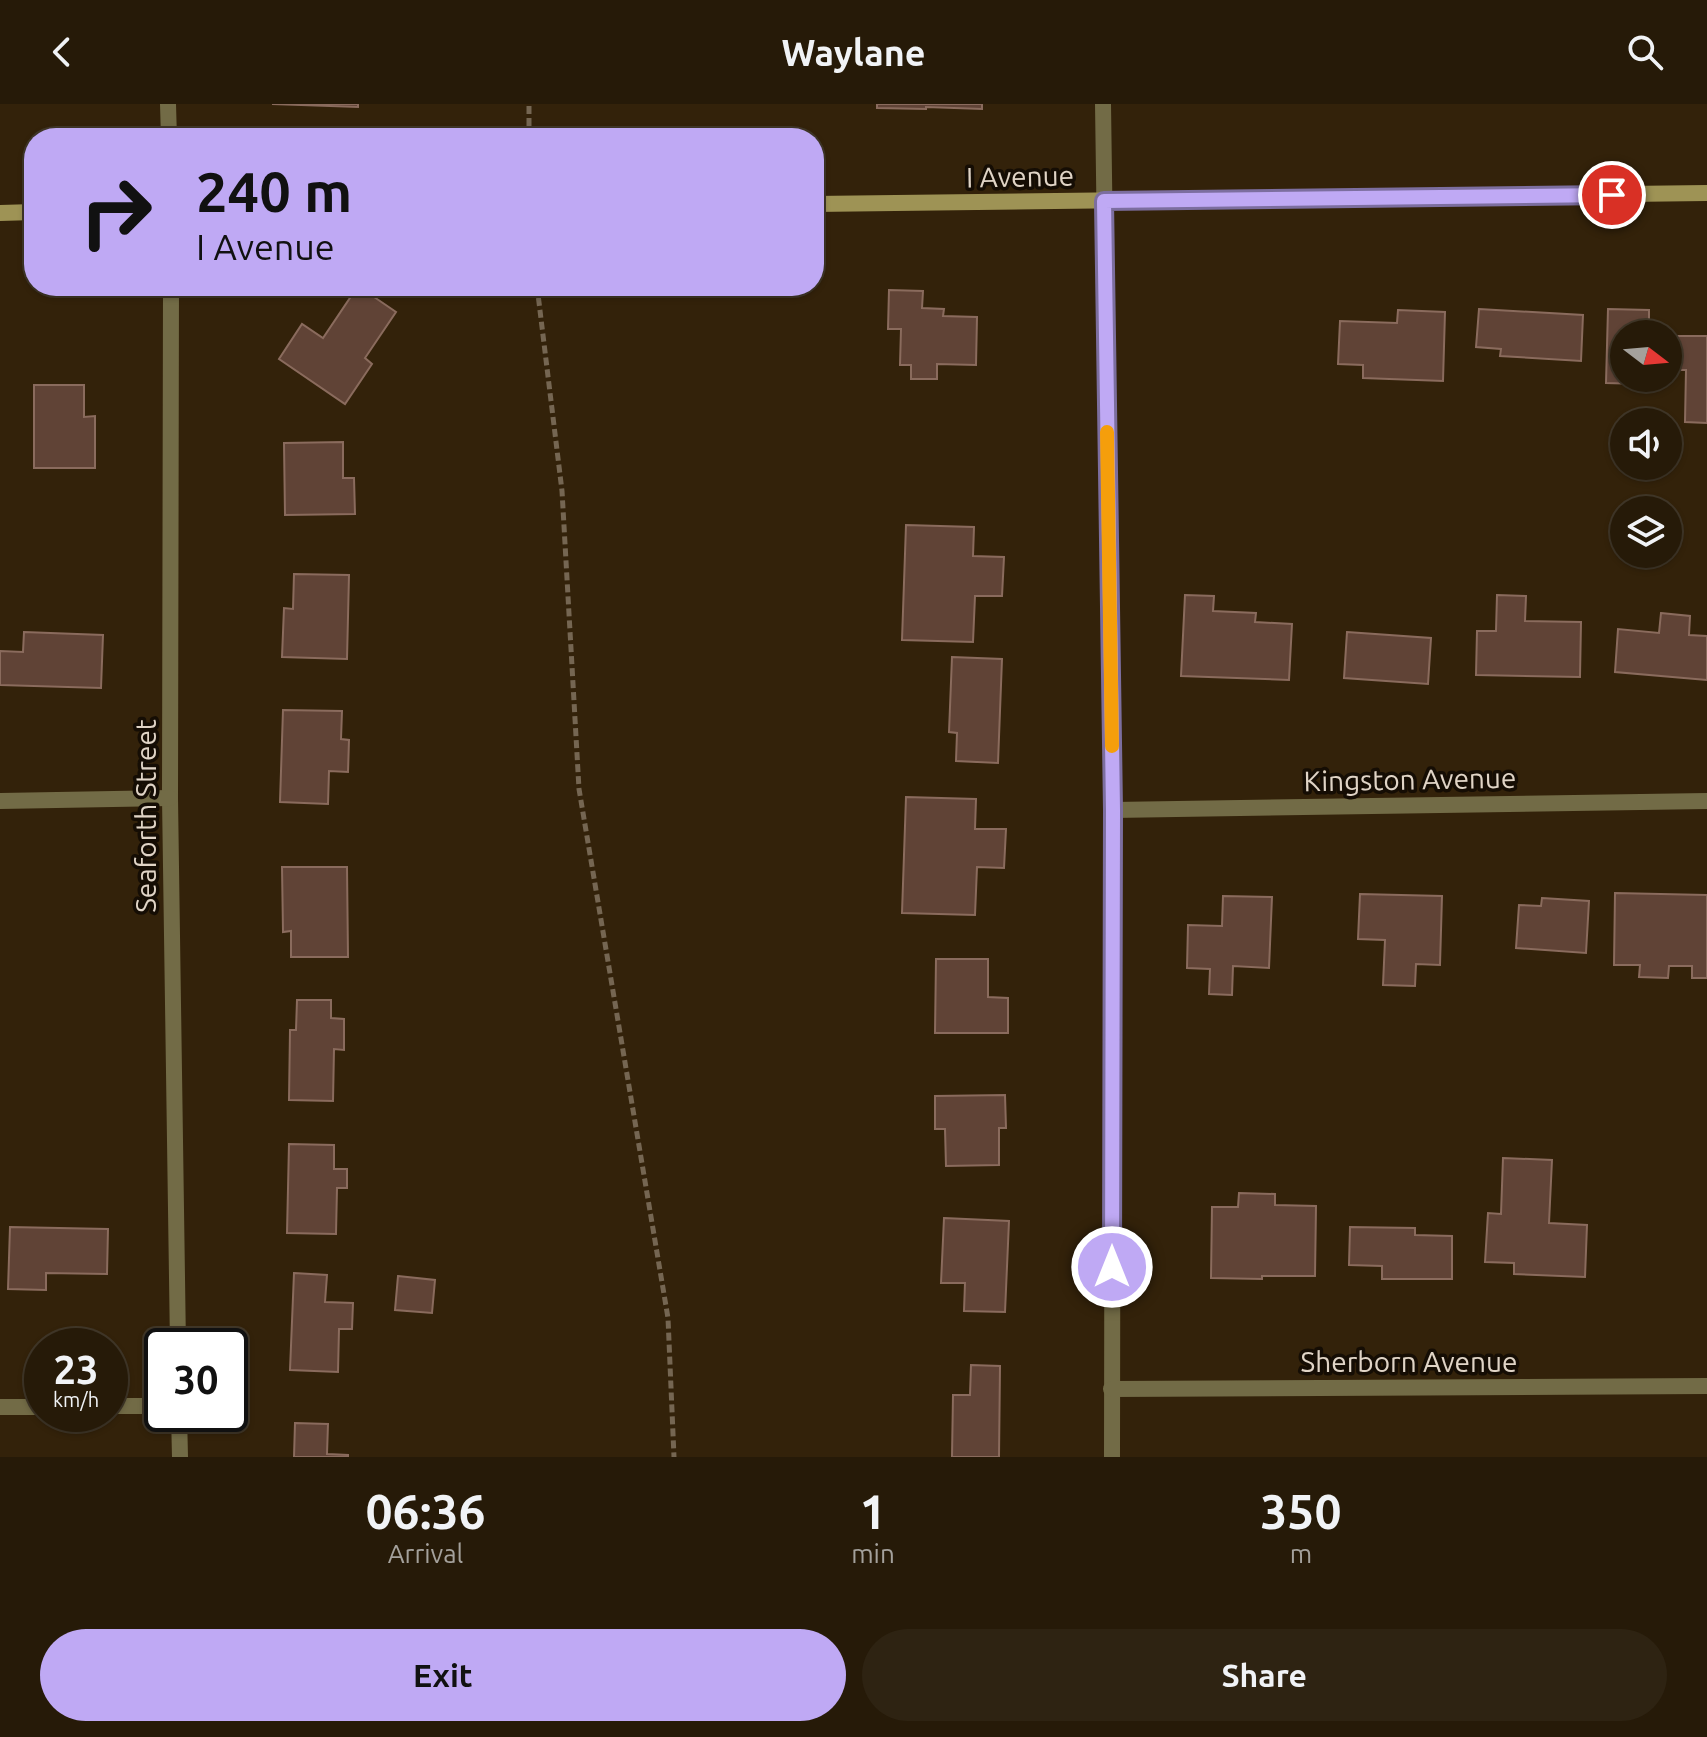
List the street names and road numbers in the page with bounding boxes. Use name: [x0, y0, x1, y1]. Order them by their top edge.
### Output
street label: I Avenue: [966, 160, 1074, 192]
street label: Seaforth Street: [130, 719, 161, 913]
street label: Kingston Avenue: [1303, 762, 1517, 796]
street label: Sherborn Avenue: [1301, 1346, 1517, 1377]

